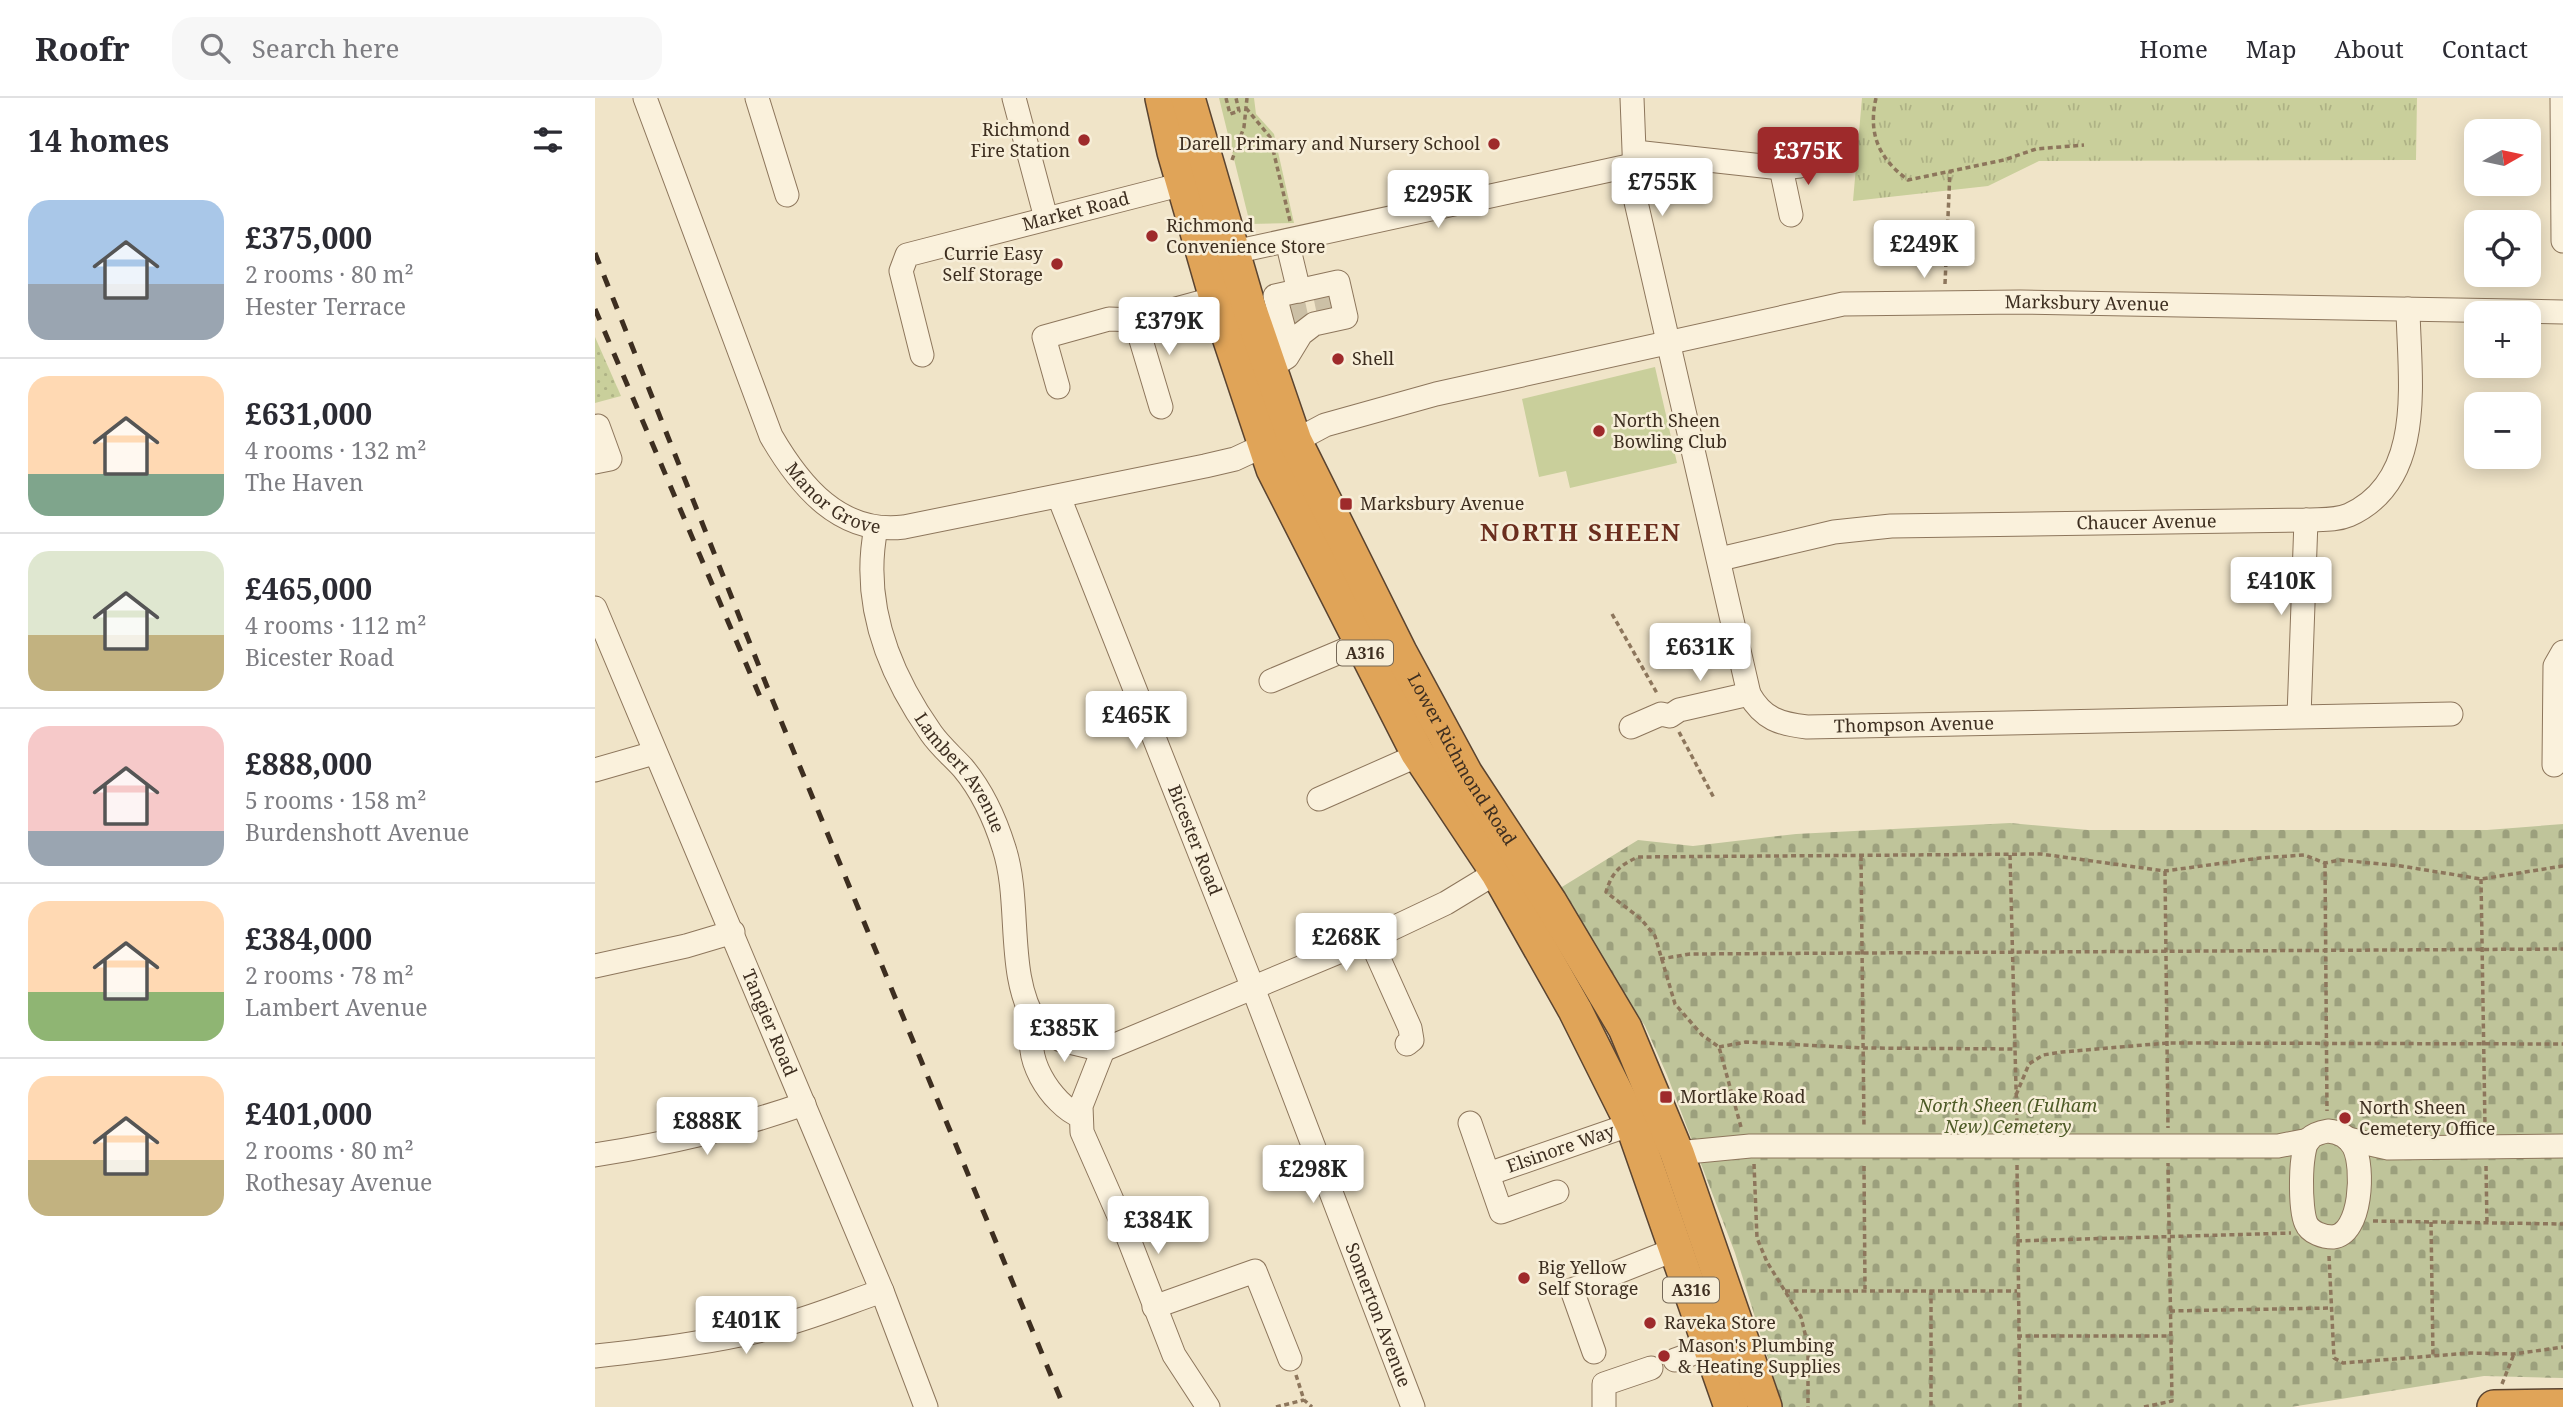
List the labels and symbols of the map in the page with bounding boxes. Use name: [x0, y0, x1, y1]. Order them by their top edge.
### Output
place label: Richmond Fire Station: [970, 117, 1070, 162]
north arrow: [2464, 119, 2541, 196]
pin: £375K: [1759, 127, 1857, 187]
place label: Darell Primary and Nursery School: [1179, 131, 1480, 155]
marker: Richmond Fire Station: [1076, 132, 1092, 148]
marker: Darell Primary and Nursery School: [1486, 136, 1502, 152]
pin: £755K: [1613, 158, 1711, 218]
pin: £295K: [1389, 170, 1487, 230]
street label: Market Road: [1019, 185, 1132, 236]
place label: Richmond Convenience Store: [1166, 213, 1326, 258]
pin: £249K: [1875, 220, 1973, 280]
marker: Richmond Convenience Store: [1144, 228, 1160, 244]
place label: Currie Easy Self Storage: [943, 241, 1044, 286]
marker: Currie Easy Self Storage: [1049, 256, 1065, 272]
street label: Marksbury Avenue: [2005, 289, 2169, 316]
pin: £379K: [1120, 298, 1218, 357]
place label: Shell: [1352, 346, 1394, 370]
marker: Shell: [1330, 351, 1346, 367]
place label: North Sheen Bowling Club: [1613, 408, 1727, 453]
marker: North Sheen Bowling Club: [1591, 423, 1607, 439]
street label: Manor Grove: [781, 457, 882, 538]
place label: Marksbury Avenue: [1360, 491, 1524, 515]
marker: Marksbury Avenue: [1338, 496, 1354, 512]
street label: Chaucer Avenue: [2076, 508, 2217, 534]
district label: NORTH SHEEN: [1480, 515, 1682, 548]
pin: £410K: [2232, 558, 2330, 617]
pin: £631K: [1651, 624, 1749, 683]
road number: A316: [1337, 640, 1393, 666]
street label: Lower Richmond Road: [1403, 669, 1523, 850]
pin: £465K: [1087, 692, 1185, 751]
street label: Lambert Avenue: [910, 708, 1011, 836]
street label: Thompson Avenue: [1834, 710, 1994, 737]
street label: Bicester Road: [1163, 781, 1228, 899]
pin: £268K: [1297, 914, 1395, 973]
street label: Tangier Road: [737, 965, 803, 1080]
pin: £385K: [1015, 1004, 1113, 1064]
place label: Mortlake Road: [1680, 1084, 1806, 1108]
marker: Mortlake Road: [1658, 1089, 1674, 1105]
park label: North Sheen (Fulham New) Cemetery: [1918, 1093, 2097, 1138]
place label: North Sheen Cemetery Office: [2359, 1095, 2496, 1140]
pin: £888K: [658, 1098, 756, 1157]
marker: North Sheen Cemetery Office: [2337, 1110, 2353, 1126]
street label: Elsinore Way: [1503, 1118, 1619, 1178]
pin: £298K: [1264, 1146, 1362, 1205]
pin: £384K: [1109, 1196, 1207, 1256]
street label: Somerton Avenue: [1340, 1239, 1417, 1390]
place label: Big Yellow Self Storage: [1538, 1255, 1638, 1300]
marker: Big Yellow Self Storage: [1516, 1270, 1532, 1286]
road number: A316: [1663, 1278, 1719, 1302]
pin: £401K: [697, 1296, 795, 1356]
place label: Raveka Store: [1664, 1310, 1776, 1334]
marker: Raveka Store: [1642, 1315, 1658, 1331]
place label: Mason's Plumbing & Heating Supplies: [1678, 1333, 1841, 1378]
marker: Mason's Plumbing & Heating Supplies: [1656, 1348, 1672, 1364]

